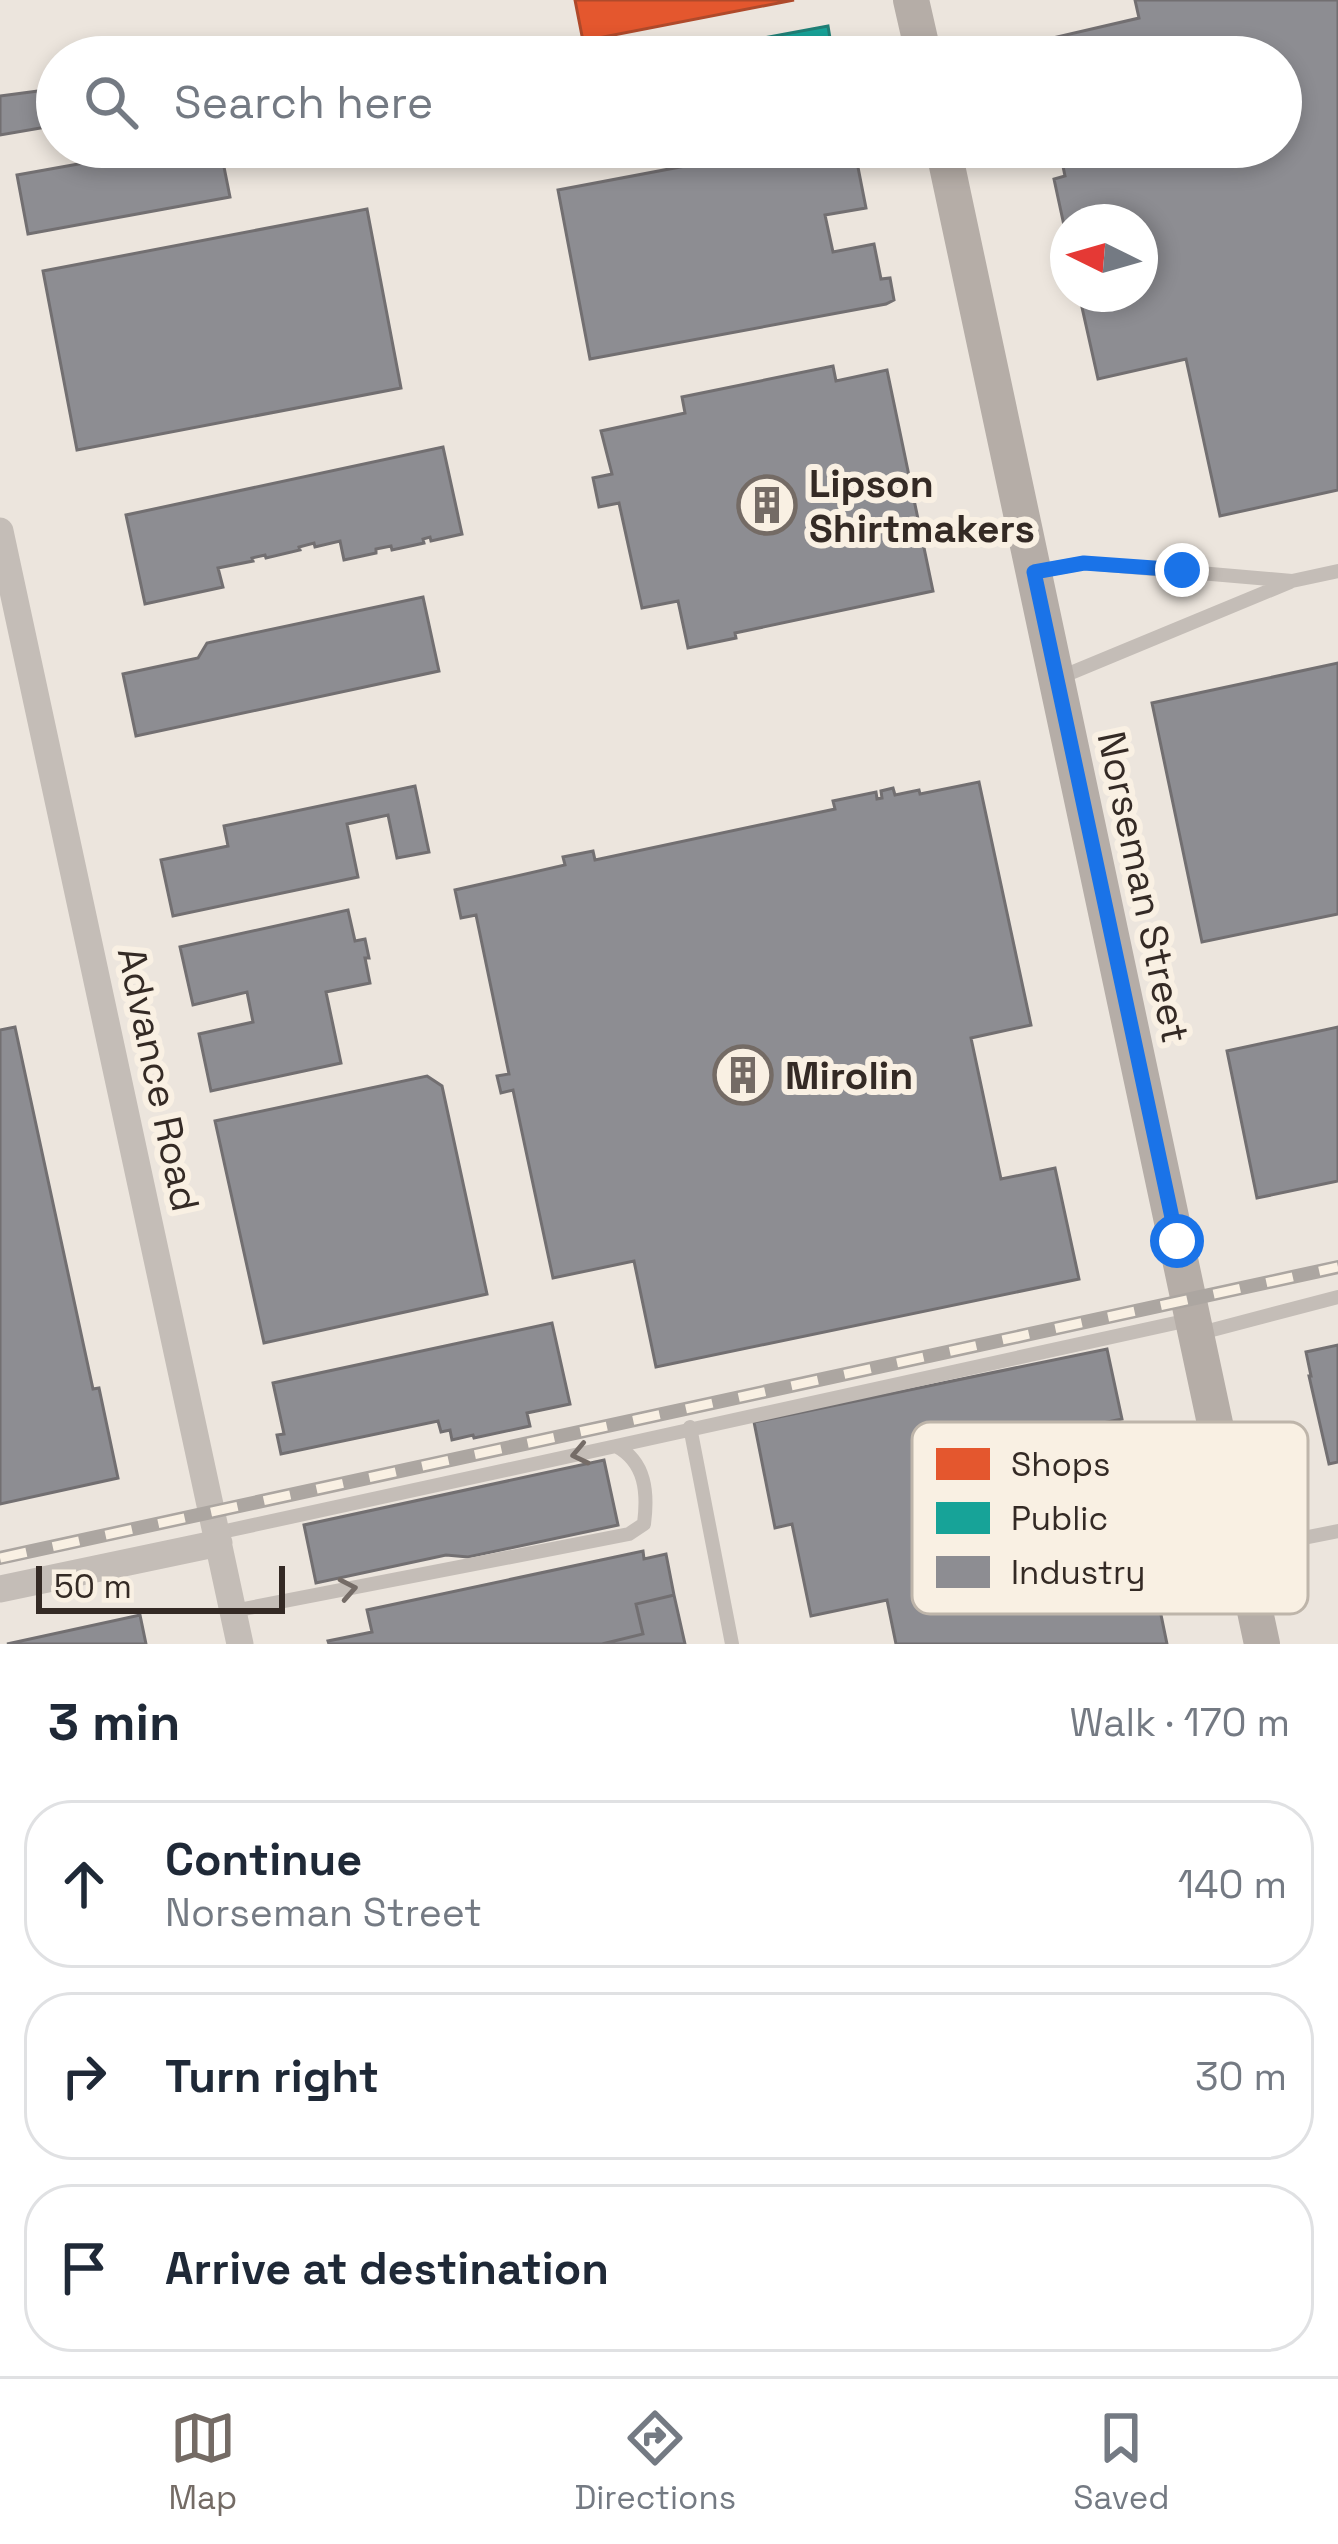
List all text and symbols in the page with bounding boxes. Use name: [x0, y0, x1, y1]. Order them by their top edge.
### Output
search box: [36, 36, 1302, 168]
icon: search: [78, 69, 144, 135]
text: Search here: [174, 74, 433, 131]
north arrow: [1050, 204, 1158, 312]
place label: Lipson Shirtmakers: [809, 459, 1035, 553]
building icon: Lipson Shirtmakers: [736, 474, 798, 536]
route end: [1155, 543, 1209, 597]
street label: Norseman Street: [1087, 727, 1200, 1047]
street label: Advance Road: [107, 943, 210, 1216]
building icon: Mirolin: [712, 1044, 774, 1106]
place label: Mirolin: [785, 1051, 913, 1100]
route start: [1150, 1214, 1204, 1268]
legend: [912, 1422, 1308, 1614]
one-way arrow: [570, 1440, 590, 1465]
text: Shops: [1011, 1444, 1111, 1486]
text: Public: [1011, 1498, 1108, 1540]
text: Industry: [1011, 1552, 1146, 1594]
scale bar: [36, 1560, 285, 1613]
text: 50 m: [54, 1566, 132, 1608]
one-way arrow: [337, 1577, 357, 1603]
text: 3 min: [48, 1690, 181, 1755]
text: Walk · 170 m: [1069, 1698, 1290, 1747]
text: Continue: [165, 1831, 362, 1888]
icon: ahead: [51, 1851, 117, 1917]
text: 140 m: [1178, 1860, 1287, 1909]
text: Norseman Street: [165, 1888, 482, 1937]
icon: right: [51, 2043, 117, 2109]
text: Turn right: [165, 2048, 379, 2105]
text: 30 m: [1195, 2052, 1287, 2101]
icon: arrive: [51, 2235, 117, 2301]
text: Arrive at destination: [165, 2240, 609, 2297]
tab: Map: [169, 2405, 237, 2519]
tab: Directions: [574, 2405, 736, 2519]
tab: Saved: [1073, 2405, 1169, 2519]

